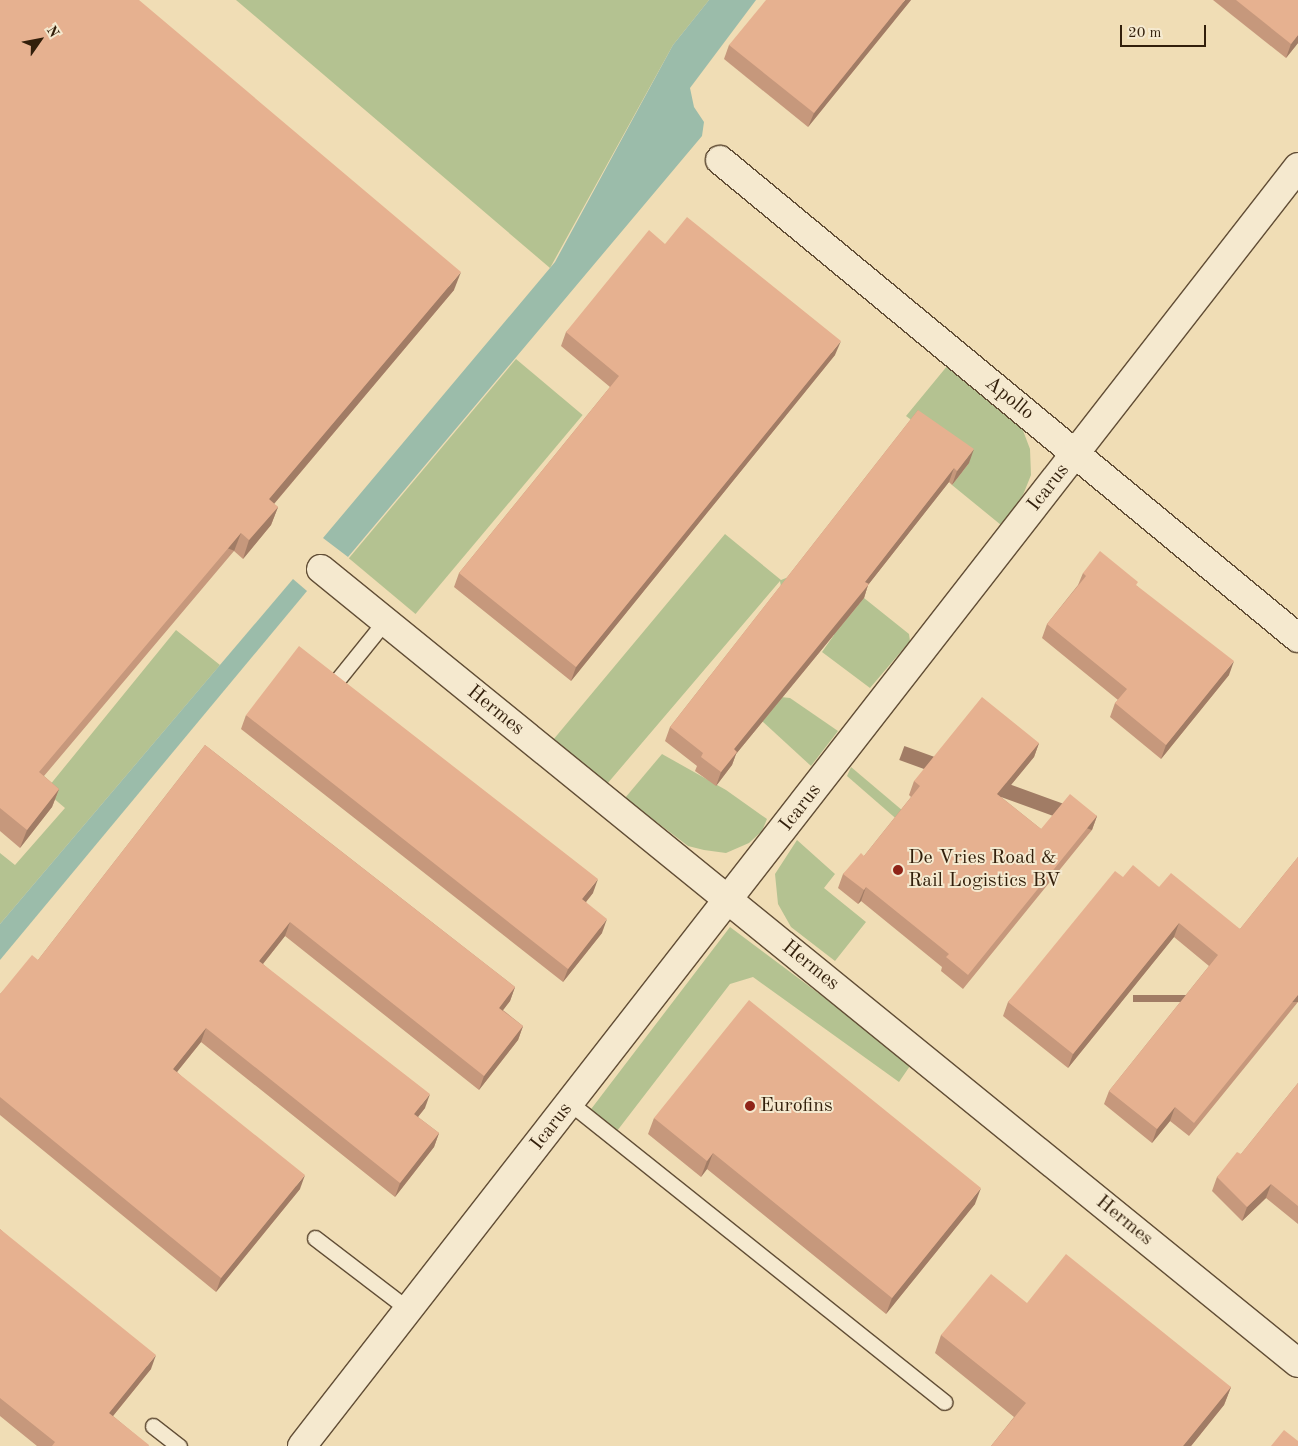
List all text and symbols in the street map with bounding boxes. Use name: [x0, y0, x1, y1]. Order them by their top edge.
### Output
north arrow: [15, 15, 65, 65]
scale bar: [1123, 15, 1209, 47]
text: N: [44, 24, 61, 40]
text: 20 m: [1128, 26, 1162, 41]
street label: Apollo: [980, 372, 1038, 426]
street label: Icarus: [1023, 459, 1075, 517]
street label: Hermes: [461, 681, 529, 741]
street label: Icarus: [775, 779, 827, 837]
place label: De Vries Road & Rail Logistics BV: [908, 846, 1061, 893]
marker: De Vries Road & Rail Logistics BV: [892, 864, 904, 876]
street label: Hermes: [776, 936, 844, 996]
place label: Eurofins: [760, 1094, 833, 1118]
street label: Icarus: [526, 1098, 578, 1156]
marker: Eurofins: [744, 1100, 756, 1112]
street label: Hermes: [1090, 1191, 1158, 1251]

